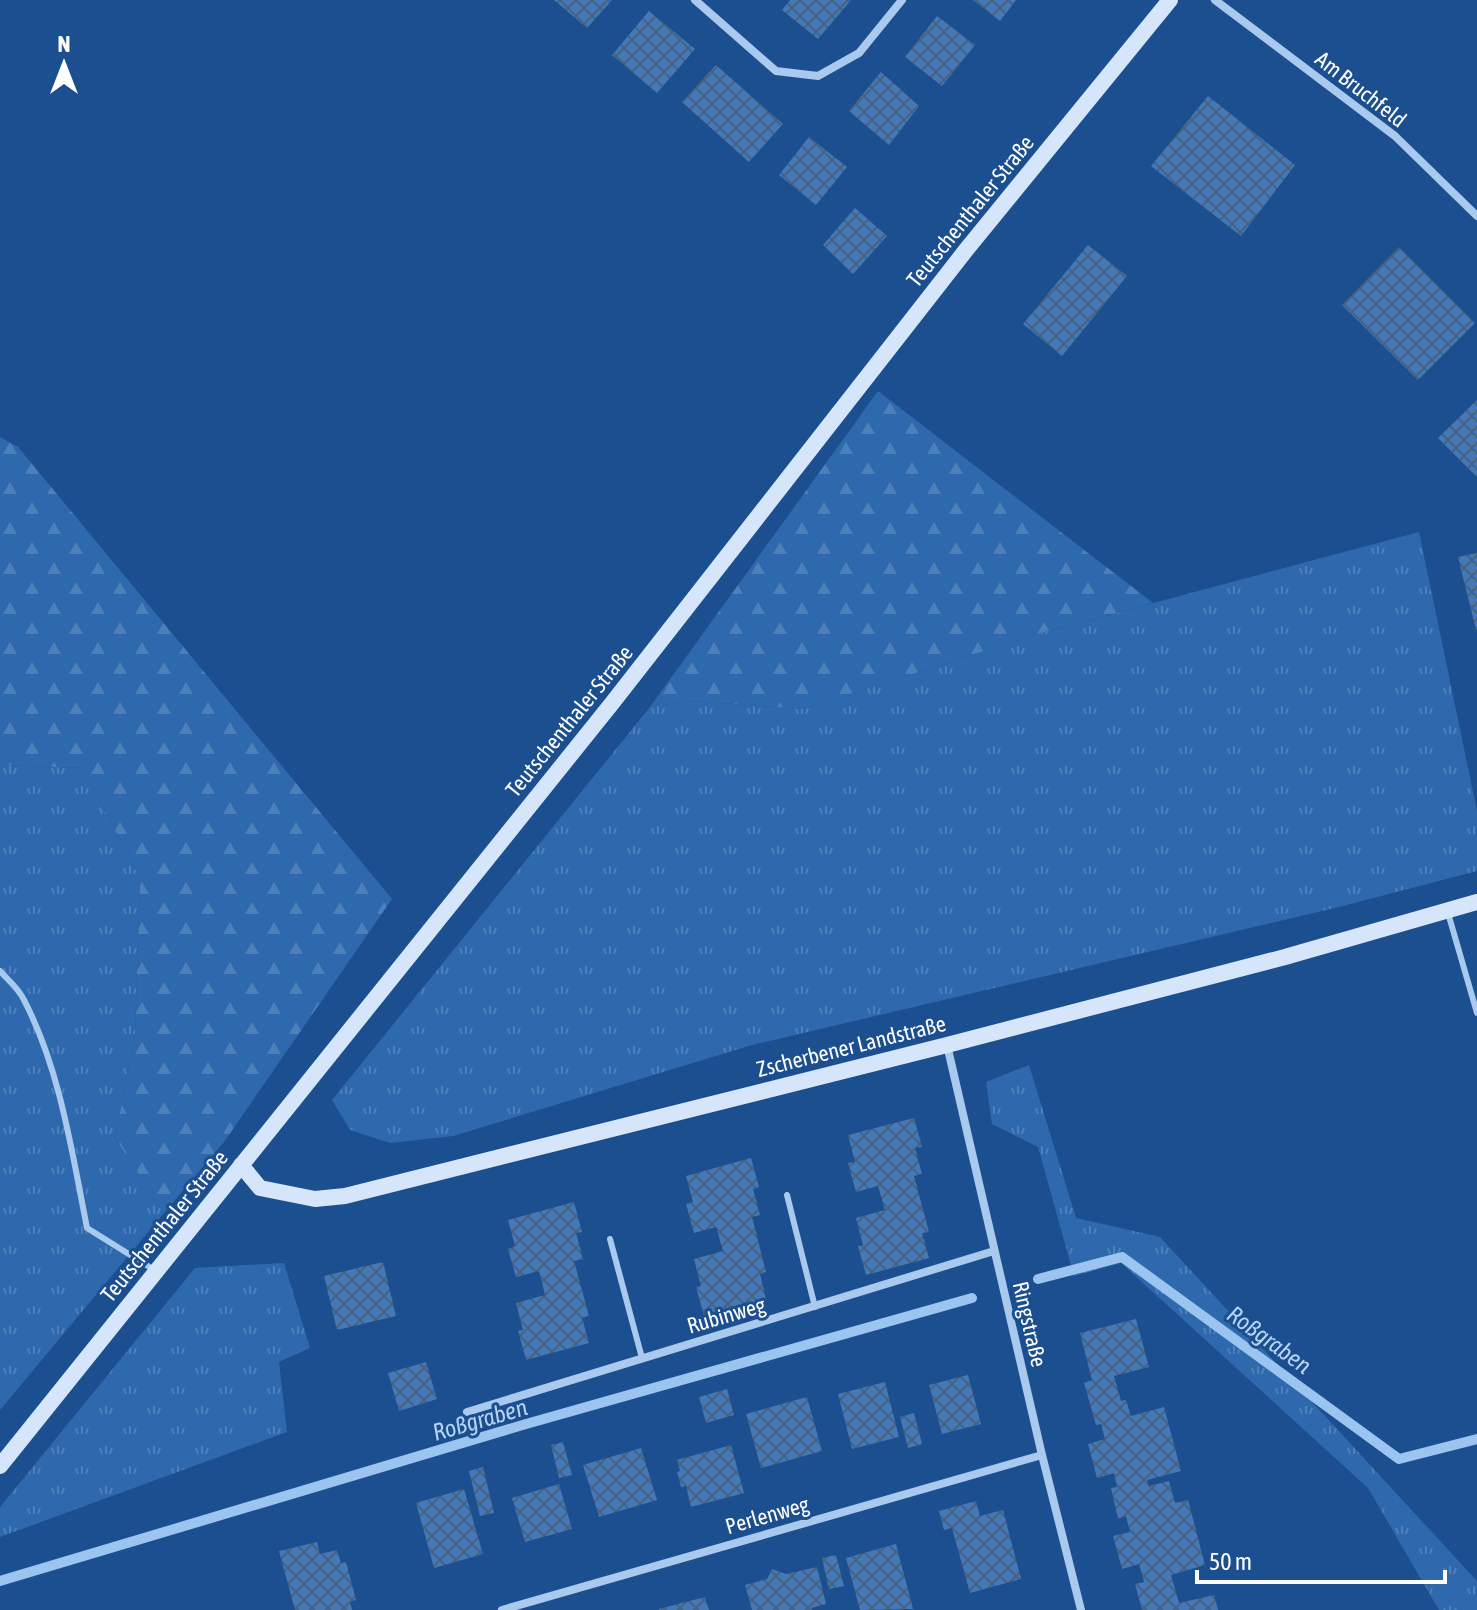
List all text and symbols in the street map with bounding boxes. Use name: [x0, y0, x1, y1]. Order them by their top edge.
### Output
north arrow: [24, 24, 104, 104]
text: N: [58, 31, 70, 57]
street label: Am Bruchfeld: [1310, 45, 1412, 133]
street label: Teutschenthaler Straße: [901, 130, 1039, 292]
street label: Teutschenthaler Straße: [500, 640, 638, 802]
street label: Zscherbener Landstraße: [754, 1010, 948, 1082]
street label: Teutschenthaler Straße: [95, 1145, 233, 1307]
street label: Ringstraße: [1008, 1279, 1052, 1369]
street label: Rubinweg: [684, 1291, 769, 1339]
water label: Roßgraben: [1222, 1300, 1317, 1379]
water label: Roßgraben: [429, 1393, 531, 1446]
street label: Perlenweg: [722, 1491, 812, 1539]
scale bar: [1197, 1534, 1445, 1584]
text: 50 m: [1209, 1548, 1252, 1575]

